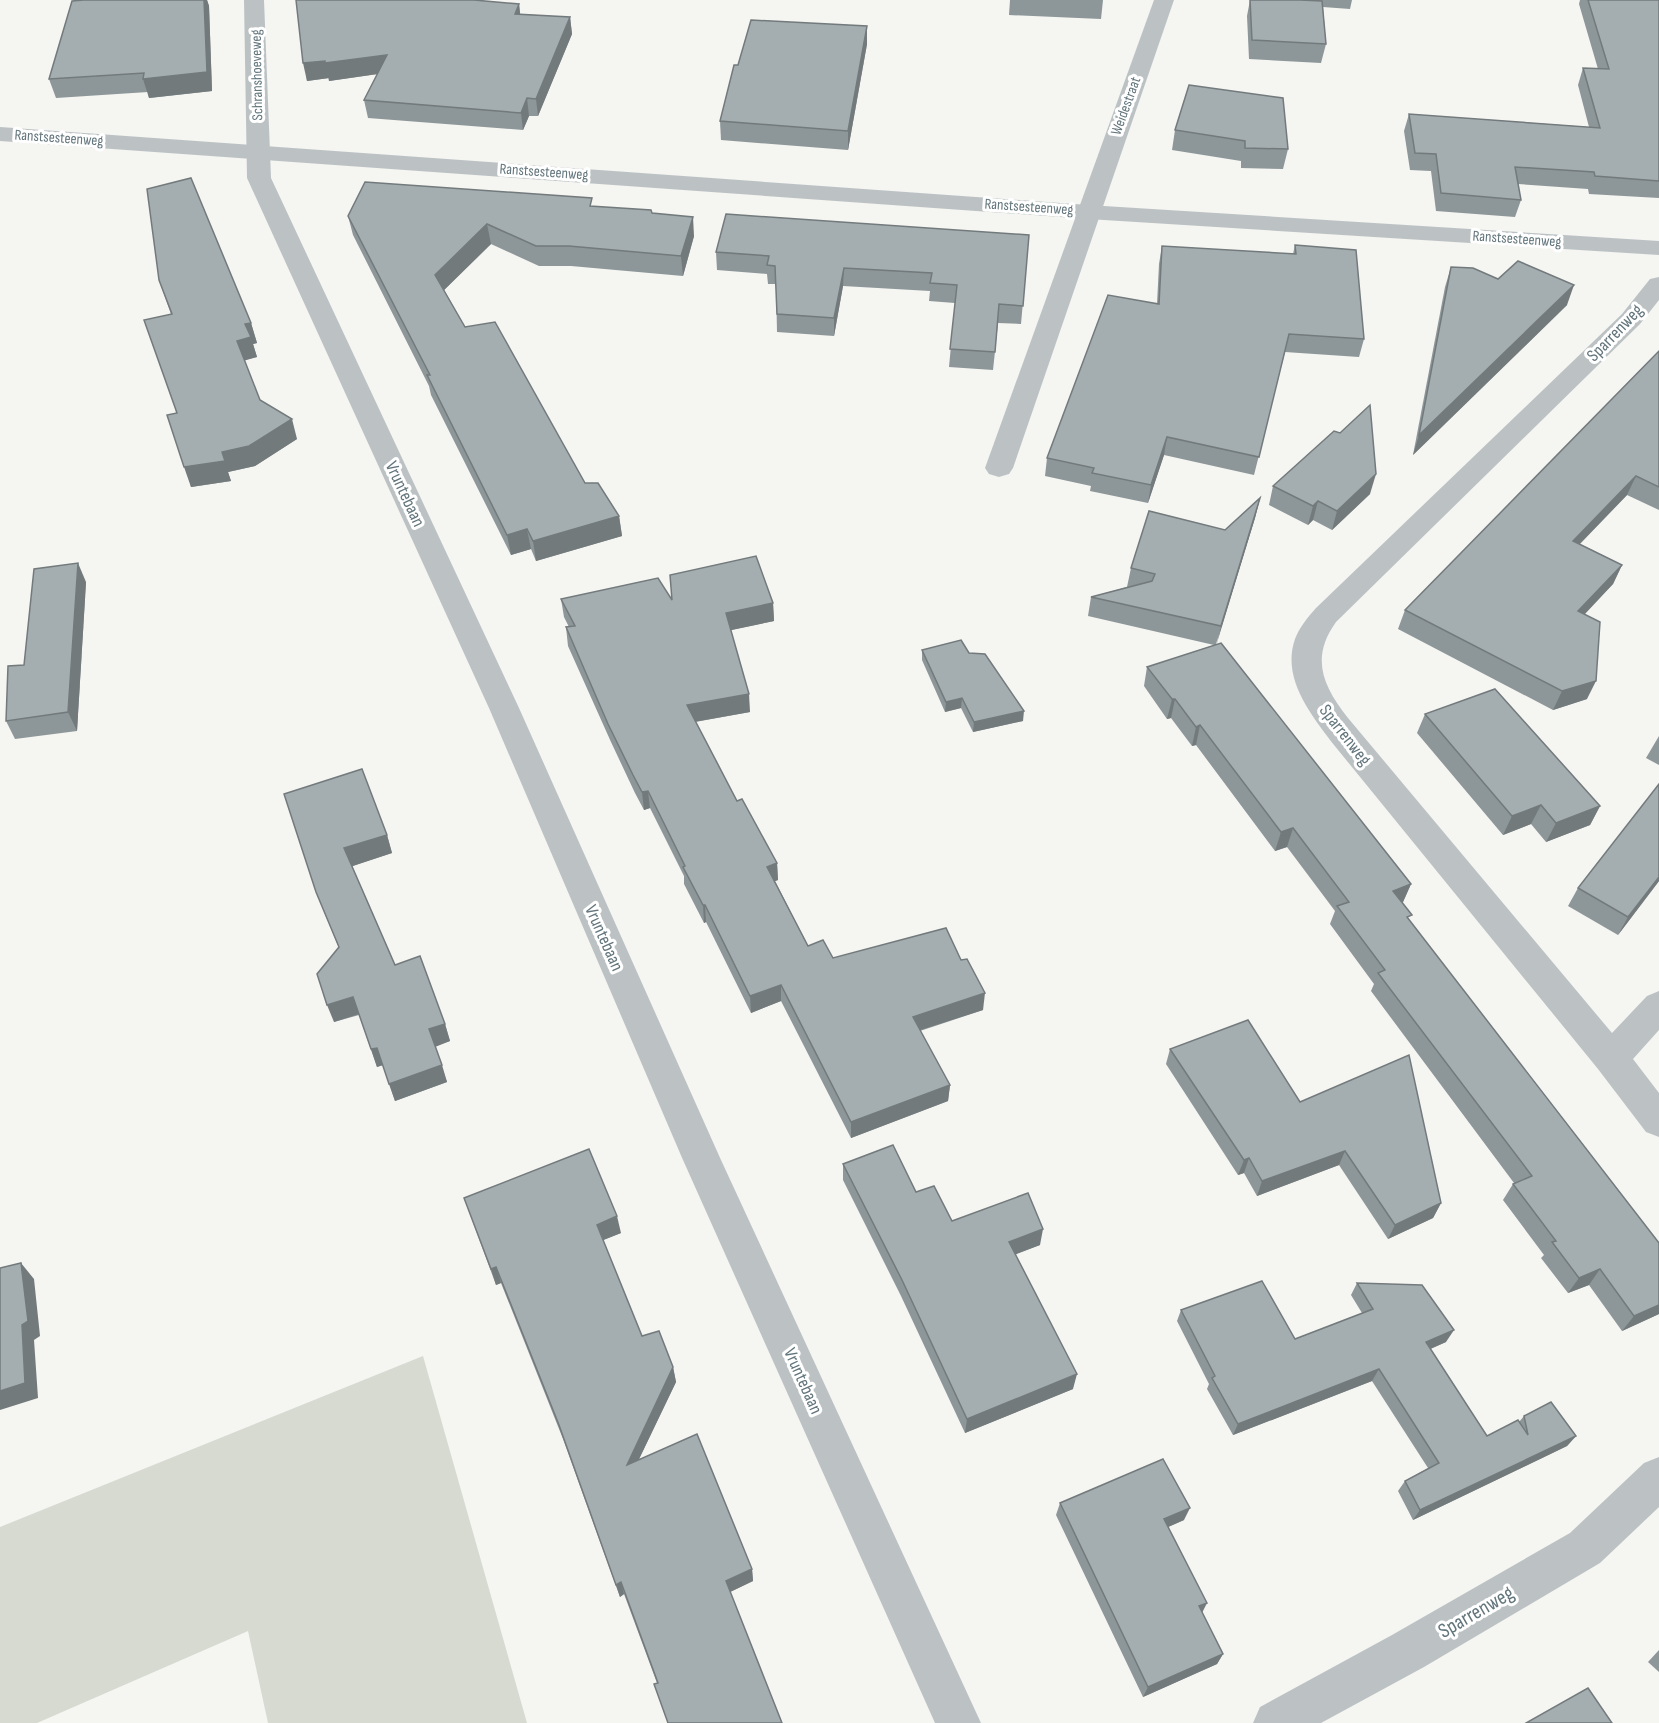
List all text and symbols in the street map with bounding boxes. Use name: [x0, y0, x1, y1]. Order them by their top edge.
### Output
street label: Schranshoeveweg: [247, 29, 267, 121]
street label: Weidestraat: [1107, 74, 1145, 138]
street label: Ranstsesteenweg: [14, 125, 104, 151]
street label: Ranstsesteenweg: [499, 159, 589, 185]
street label: Ranstsesteenweg: [984, 194, 1074, 220]
street label: Ranstsesteenweg: [1472, 226, 1562, 252]
street label: Sparrenweg: [1583, 300, 1647, 366]
street label: Vruntebaan: [381, 458, 429, 530]
street label: Sparrenweg: [1315, 700, 1375, 770]
street label: Vruntebaan: [580, 902, 628, 974]
street label: Vruntebaan: [779, 1345, 827, 1417]
street label: Sparrenweg: [1434, 1580, 1518, 1644]

